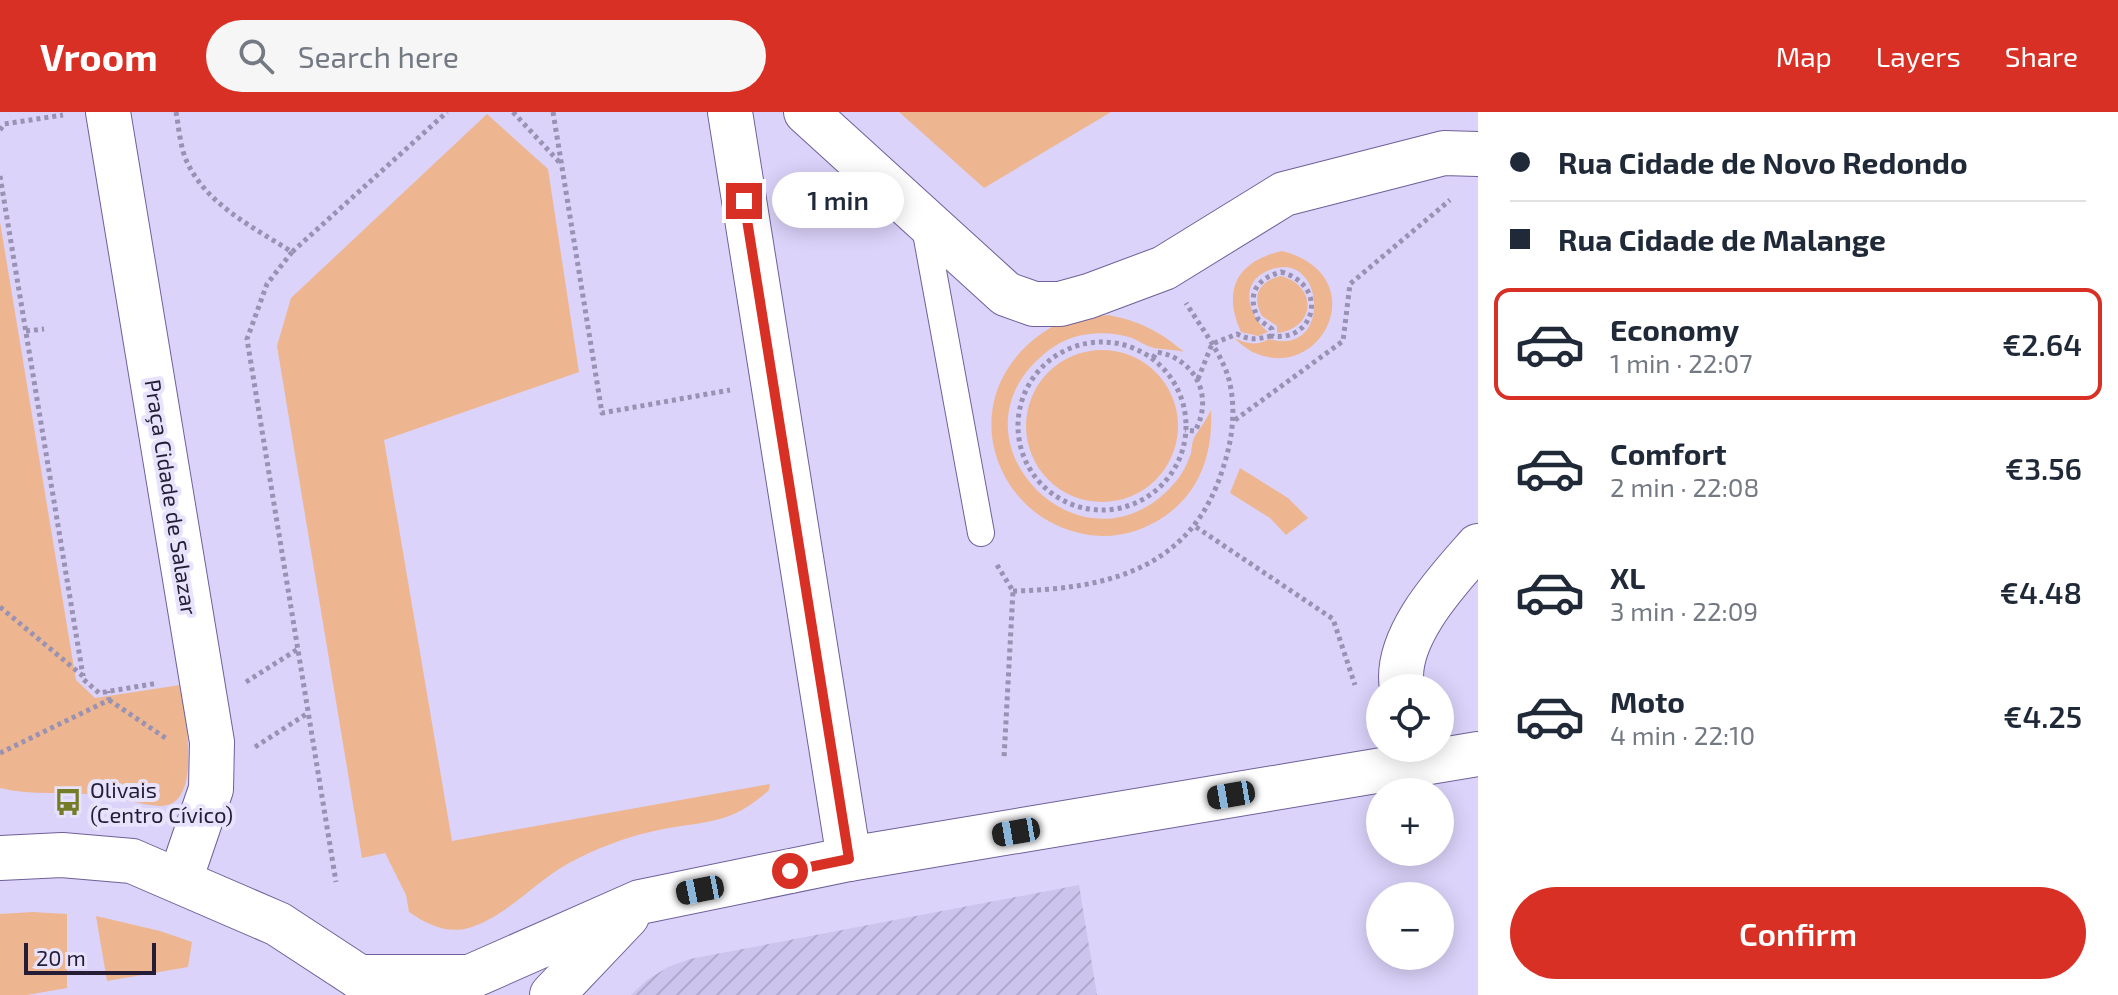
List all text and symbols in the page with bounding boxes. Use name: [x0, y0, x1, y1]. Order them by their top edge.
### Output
search box: [206, 20, 766, 92]
text: Vroom: [40, 33, 158, 79]
icon: search: [234, 34, 278, 78]
text: Search here: [298, 38, 459, 74]
text: Map: [1776, 39, 1832, 73]
text: Layers: [1876, 39, 1961, 73]
text: Share: [2005, 39, 2078, 73]
text: Rua Cidade de Novo Redondo: [1558, 144, 1968, 180]
callout: 1 min: [772, 173, 904, 229]
route end: [726, 183, 762, 219]
text: 1 min: [807, 184, 869, 215]
text: Rua Cidade de Malange: [1558, 221, 1886, 257]
icon: car: [1514, 308, 1586, 380]
text: Economy: [1610, 311, 1739, 347]
text: €2.64: [2002, 326, 2082, 362]
text: 1 min · 22:07: [1610, 347, 1753, 378]
street label: Praça Cidade de Salazar: [139, 377, 203, 617]
icon: car: [1514, 432, 1586, 504]
text: Comfort: [1610, 435, 1727, 471]
text: €3.56: [2005, 450, 2082, 486]
text: 2 min · 22:08: [1610, 471, 1759, 502]
icon: car: [1514, 556, 1586, 628]
text: XL: [1610, 559, 1645, 595]
text: €4.48: [2000, 574, 2082, 610]
text: 3 min · 22:09: [1610, 595, 1758, 626]
map controls: [1366, 674, 1454, 970]
button: locate: [1366, 674, 1454, 762]
icon: car: [1514, 680, 1586, 752]
text: Moto: [1610, 683, 1685, 719]
text: €4.25: [2003, 698, 2082, 734]
text: 4 min · 22:10: [1610, 719, 1755, 750]
place label: Olivais (Centro Cívico): [90, 776, 233, 827]
button: +: [1366, 778, 1454, 866]
car: [1205, 779, 1257, 811]
bus stop icon: Olivais (Centro Cívico): [53, 787, 83, 817]
car: [990, 816, 1042, 848]
route start: [772, 853, 808, 889]
car: [674, 874, 726, 906]
button: −: [1366, 882, 1454, 970]
button: Confirm: [1510, 887, 2086, 979]
scale bar: [24, 939, 156, 975]
text: 20 m: [36, 944, 86, 970]

